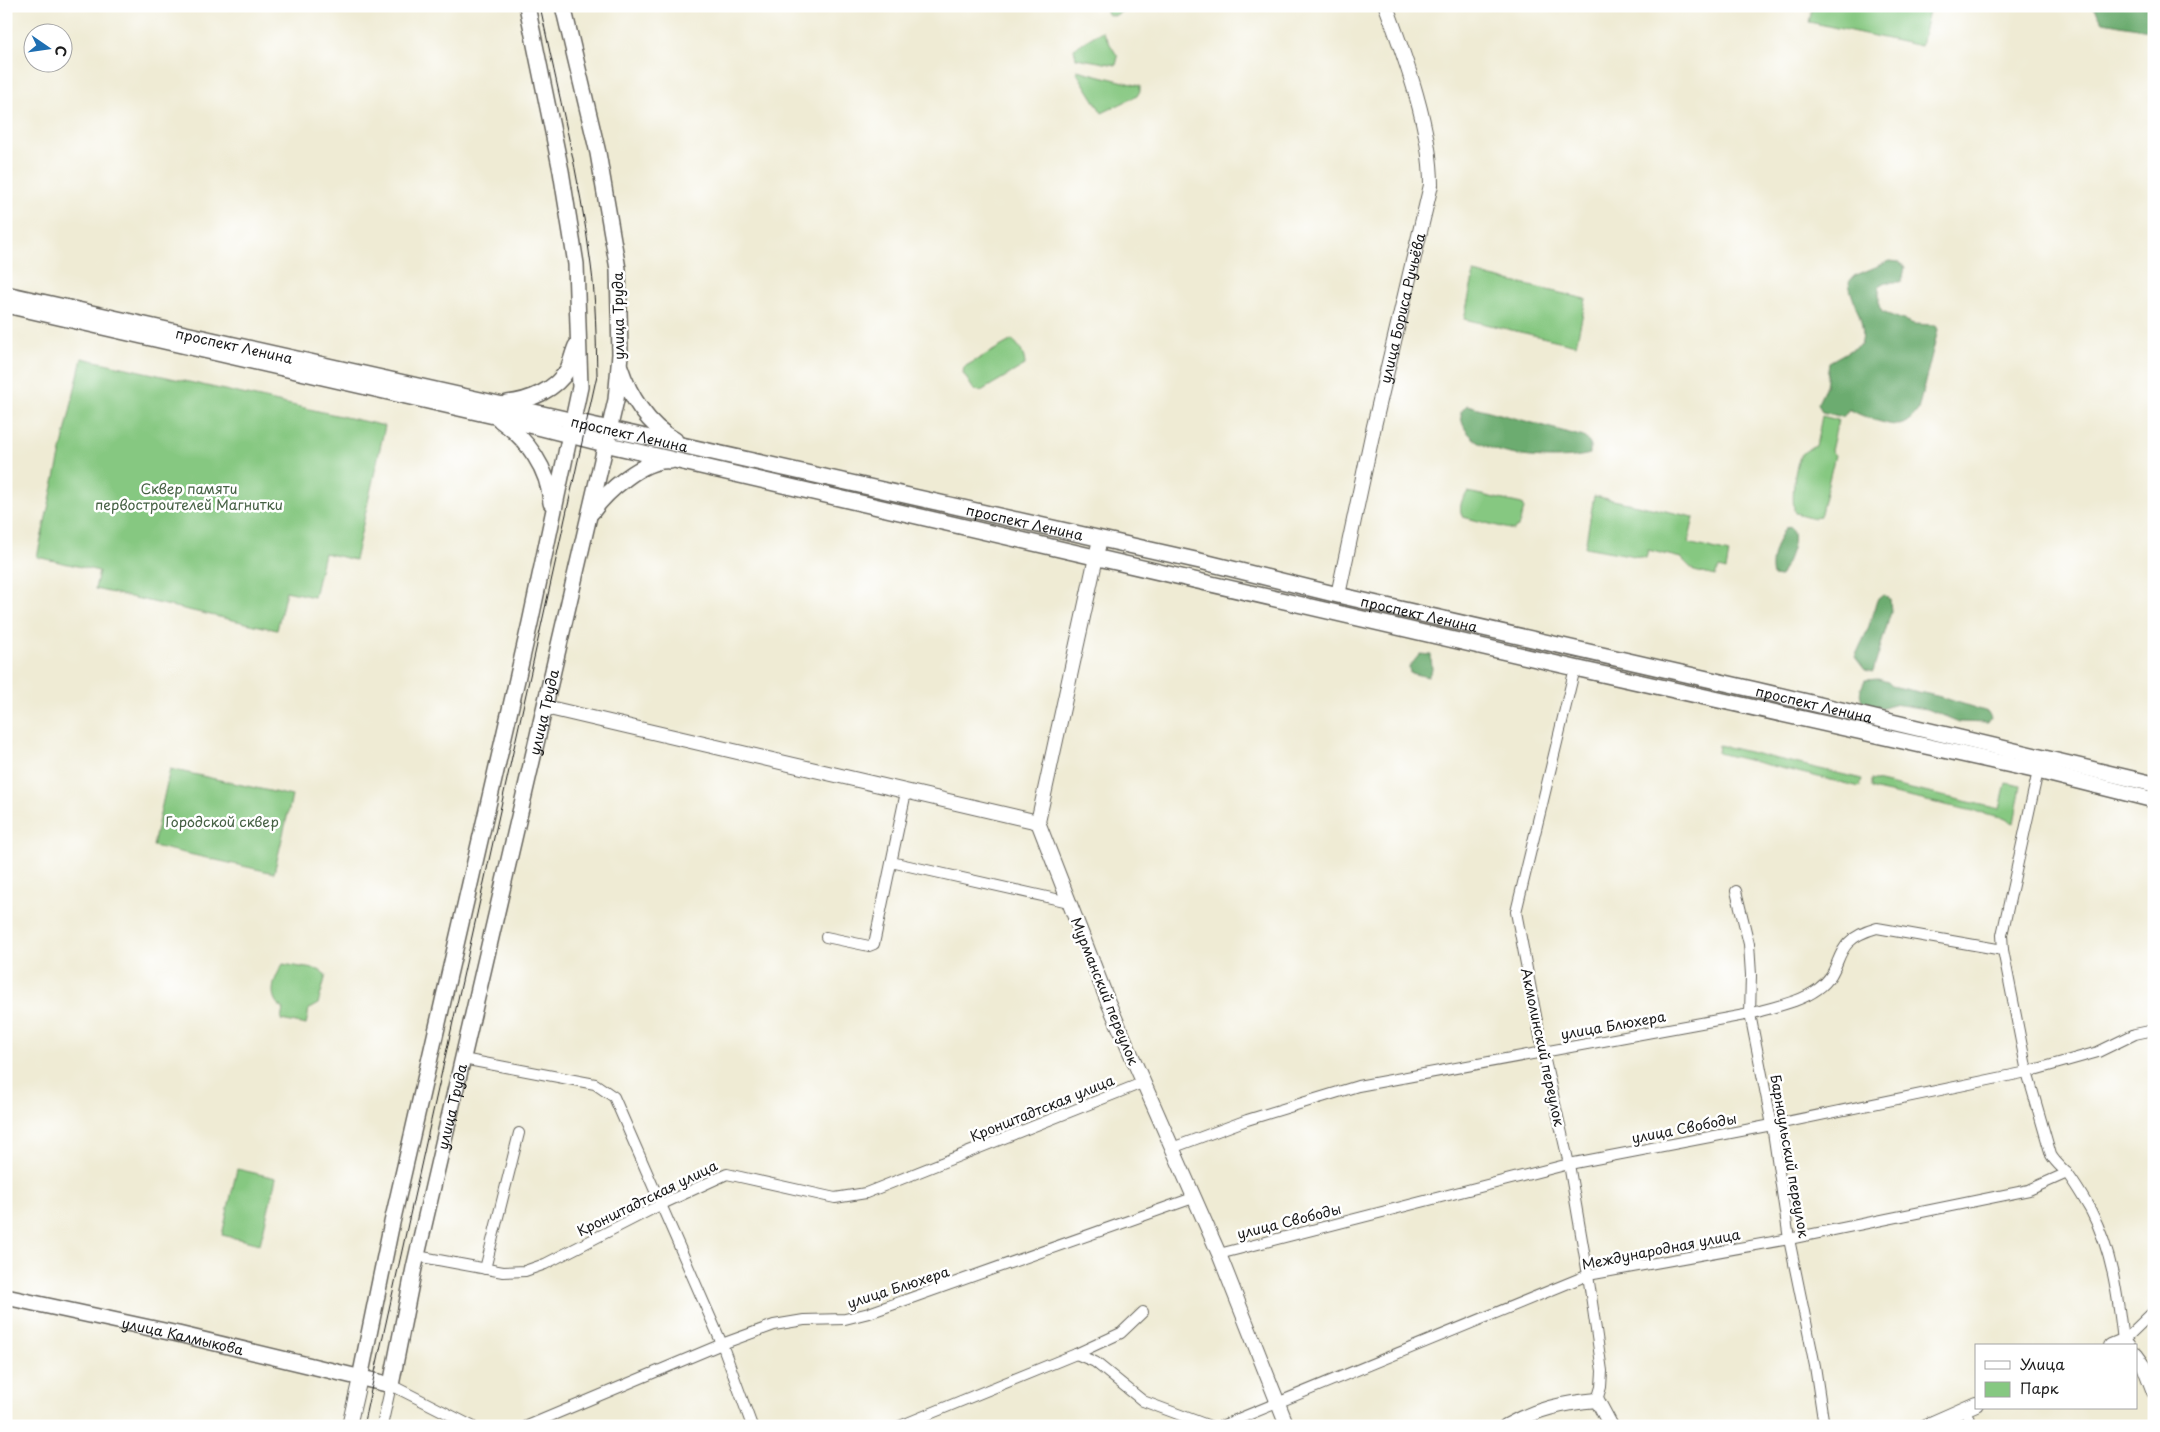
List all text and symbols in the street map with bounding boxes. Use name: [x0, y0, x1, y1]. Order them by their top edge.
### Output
north arrow: [22, 22, 72, 72]
text: С: [50, 44, 73, 59]
street label: улица Бориса Ручьёва: [1374, 230, 1430, 385]
street label: улица Труда: [607, 272, 629, 360]
street label: проспект Ленина: [174, 322, 295, 368]
street label: проспект Ленина: [569, 410, 690, 457]
park label: Сквер памяти первостроителей Магнитки: [95, 478, 283, 515]
street label: проспект Ленина: [964, 499, 1086, 545]
street label: проспект Ленина: [1359, 590, 1480, 637]
street label: улица Труда: [523, 667, 564, 757]
street label: проспект Ленина: [1754, 680, 1875, 728]
park label: Городской сквер: [165, 811, 279, 832]
street label: Мурманский переулок: [1066, 914, 1145, 1069]
street label: Акмолинский переулок: [1516, 966, 1570, 1129]
street label: улица Блюхера: [1559, 1005, 1667, 1045]
street label: улица Труда: [431, 1061, 472, 1152]
street label: Кронштадтская улица: [967, 1069, 1117, 1147]
street label: Барнаульский переулок: [1765, 1073, 1815, 1240]
street label: улица Свободы: [1630, 1108, 1738, 1148]
street label: Кронштадтская улица: [573, 1155, 721, 1241]
street label: улица Свободы: [1235, 1198, 1343, 1244]
street label: Международная улица: [1580, 1223, 1742, 1275]
street label: улица Блюхера: [844, 1261, 952, 1313]
street label: улица Калмыкова: [120, 1312, 246, 1360]
legend: [1975, 1344, 2138, 1410]
text: Улица: [2020, 1352, 2065, 1375]
text: Парк: [2020, 1376, 2059, 1399]

